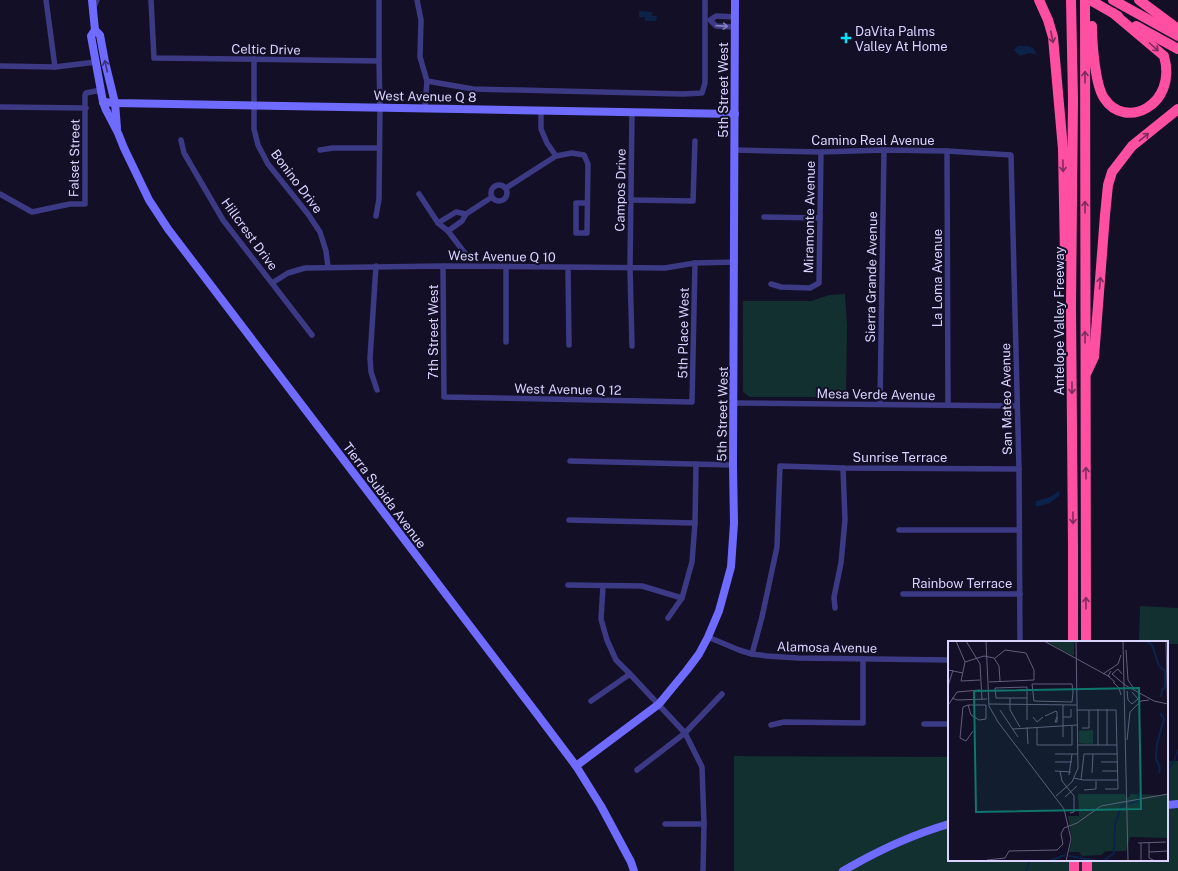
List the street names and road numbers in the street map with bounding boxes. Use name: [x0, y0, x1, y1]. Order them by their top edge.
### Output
street label: Celtic Drive: [231, 41, 301, 58]
street label: 5th Street West: [716, 42, 731, 138]
street label: West Avenue Q 8: [373, 88, 477, 105]
street label: Falset Street: [66, 119, 83, 197]
street label: Camino Real Avenue: [811, 133, 935, 148]
street label: Bonino Drive: [268, 146, 325, 216]
street label: Campos Drive: [612, 148, 629, 232]
street label: Miramonte Avenue: [801, 161, 818, 273]
street label: Hillcrest Drive: [218, 195, 281, 273]
street label: Sierra Grande Avenue: [863, 211, 880, 343]
street label: La Loma Avenue: [930, 229, 945, 327]
street label: Antelope Valley Freeway: [1052, 247, 1067, 395]
street label: West Avenue Q 10: [448, 248, 556, 265]
street label: 7th Street West: [426, 285, 441, 379]
street label: 5th Place West: [675, 287, 692, 379]
street label: San Mateo Avenue: [998, 343, 1015, 455]
street label: 5th Street West: [714, 366, 731, 462]
street label: West Avenue Q 12: [514, 381, 622, 398]
street label: Mesa Verde Avenue: [817, 386, 935, 403]
street label: Tierra Subida Avenue: [340, 439, 429, 551]
street label: Sunrise Terrace: [853, 450, 947, 465]
street label: Rainbow Terrace: [912, 576, 1012, 591]
street label: Alamosa Avenue: [777, 639, 877, 656]

